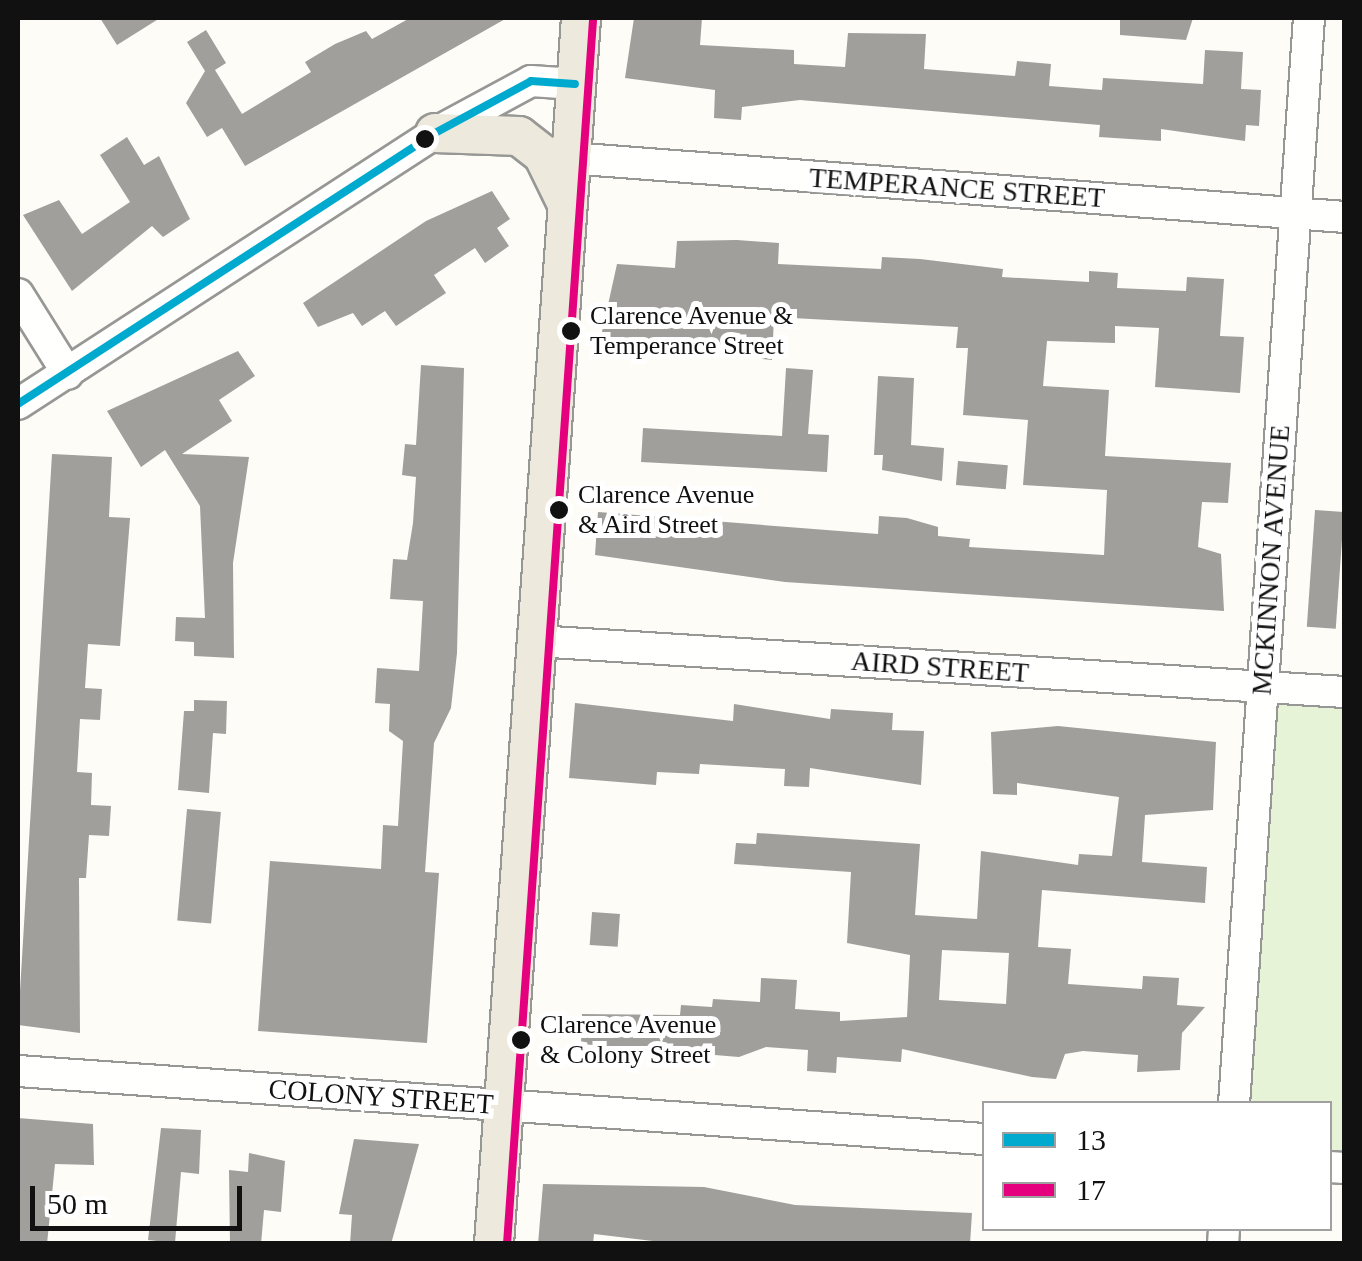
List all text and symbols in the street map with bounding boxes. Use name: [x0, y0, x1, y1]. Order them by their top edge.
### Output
unlabelled marker: [415, 129, 435, 149]
street label: TEMPERANCE STREET: [808, 161, 1106, 215]
place label: Clarence Avenue & Temperance Street: [590, 300, 795, 362]
marker: Clarence Avenue & Temperance Street: [561, 321, 581, 341]
street label: MCKINNON AVENUE: [1245, 423, 1297, 697]
place label: Clarence Avenue & Aird Street: [578, 479, 756, 540]
marker: Clarence Avenue & Aird Street: [549, 500, 569, 520]
street label: AIRD STREET: [850, 644, 1030, 690]
place label: Clarence Avenue & Colony Street: [540, 1009, 718, 1070]
marker: Clarence Avenue & Colony Street: [511, 1030, 531, 1050]
street label: COLONY STREET: [267, 1072, 495, 1122]
legend: [982, 1101, 1332, 1231]
text: 13: [1076, 1123, 1106, 1156]
scale bar: [35, 1166, 248, 1228]
text: 17: [1076, 1173, 1106, 1206]
text: 50 m: [47, 1187, 108, 1220]

